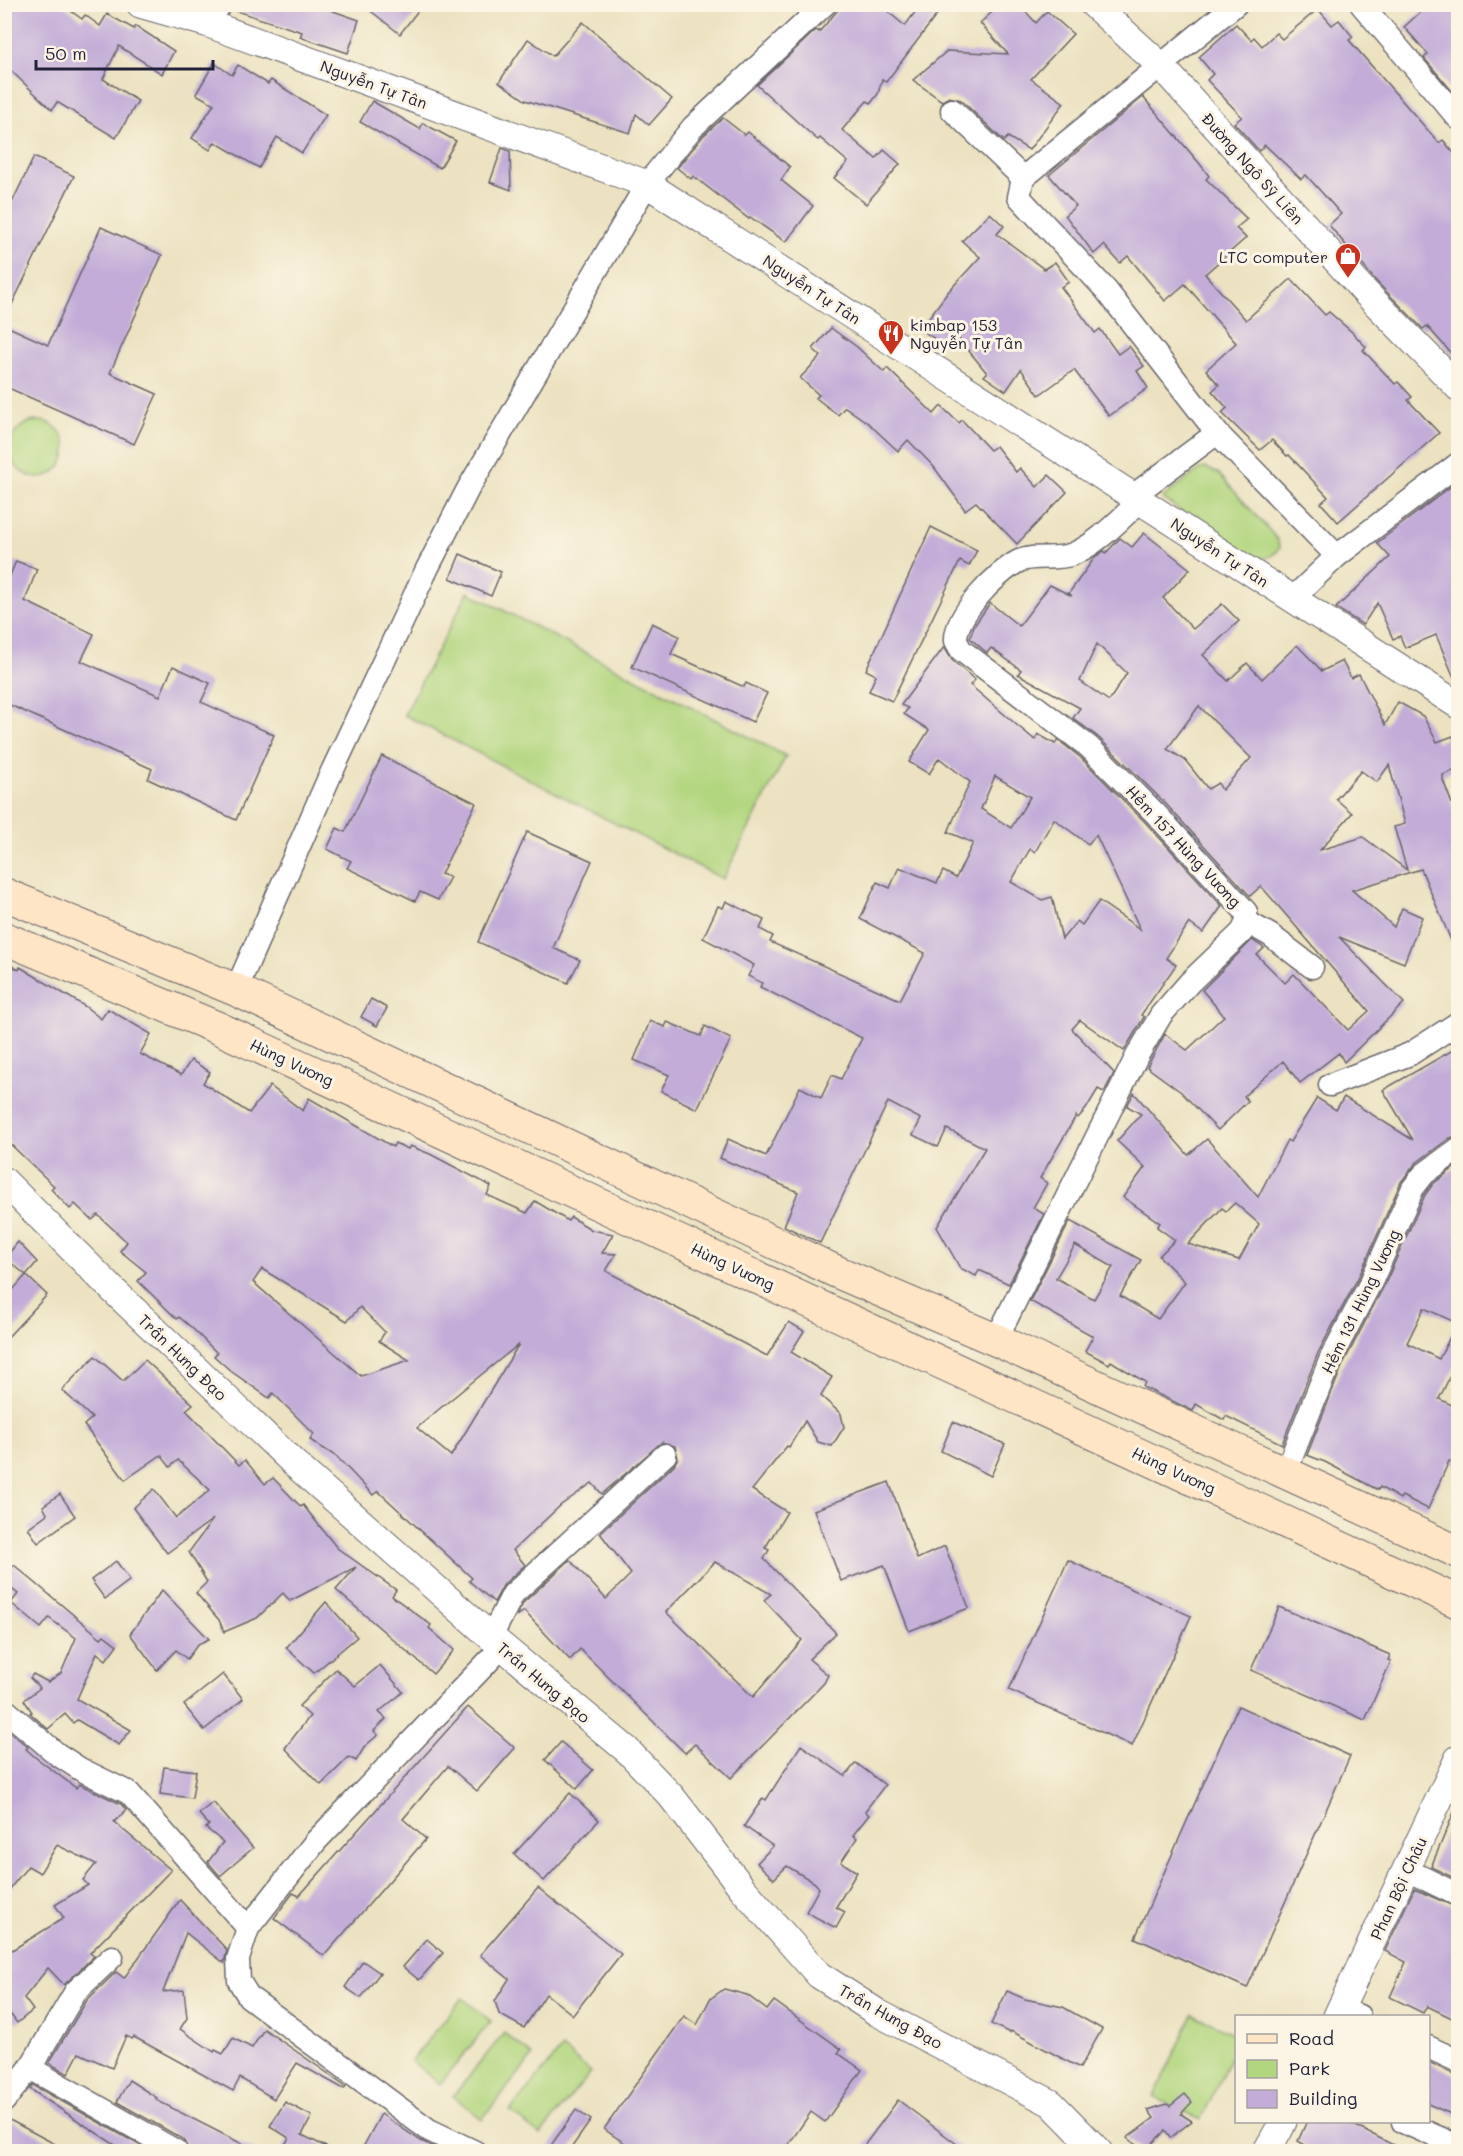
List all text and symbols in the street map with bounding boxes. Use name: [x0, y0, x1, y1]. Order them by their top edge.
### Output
scale bar: [36, 33, 213, 71]
text: 50 m: [45, 41, 87, 65]
street label: Nguyễn Tự Tân: [317, 55, 431, 113]
street label: Đường Ngô Sỹ Liên: [1197, 108, 1309, 228]
shop icon: LTC computer: [1333, 241, 1363, 279]
place label: LTC computer: [1219, 246, 1328, 267]
street label: Nguyễn Tự Tân: [759, 250, 865, 328]
place label: kimbap 153 Nguyễn Tự Tân: [910, 314, 1023, 353]
restaurant icon: kimbap 153 Nguyễn Tự Tân: [876, 318, 906, 356]
street label: Nguyễn Tự Tân: [1167, 513, 1273, 591]
street label: Hẻm 157 Hùng Vương: [1122, 780, 1246, 912]
street label: Hùng Vương: [247, 1033, 337, 1091]
street label: Hẻm 131 Hùng Vương: [1316, 1225, 1404, 1377]
street label: Hùng Vương: [688, 1237, 778, 1295]
street label: Trần Hưng Đạo: [134, 1309, 232, 1405]
street label: Hùng Vương: [1129, 1441, 1219, 1499]
street label: Trần Hưng Đạo: [493, 1637, 595, 1727]
street label: Phan Bội Châu: [1365, 1833, 1431, 1943]
street label: Trần Hưng Đạo: [835, 1979, 947, 2053]
legend: [1235, 2015, 1430, 2123]
text: Road: [1289, 2026, 1334, 2050]
text: Park: [1289, 2056, 1330, 2080]
text: Building: [1289, 2086, 1357, 2110]

